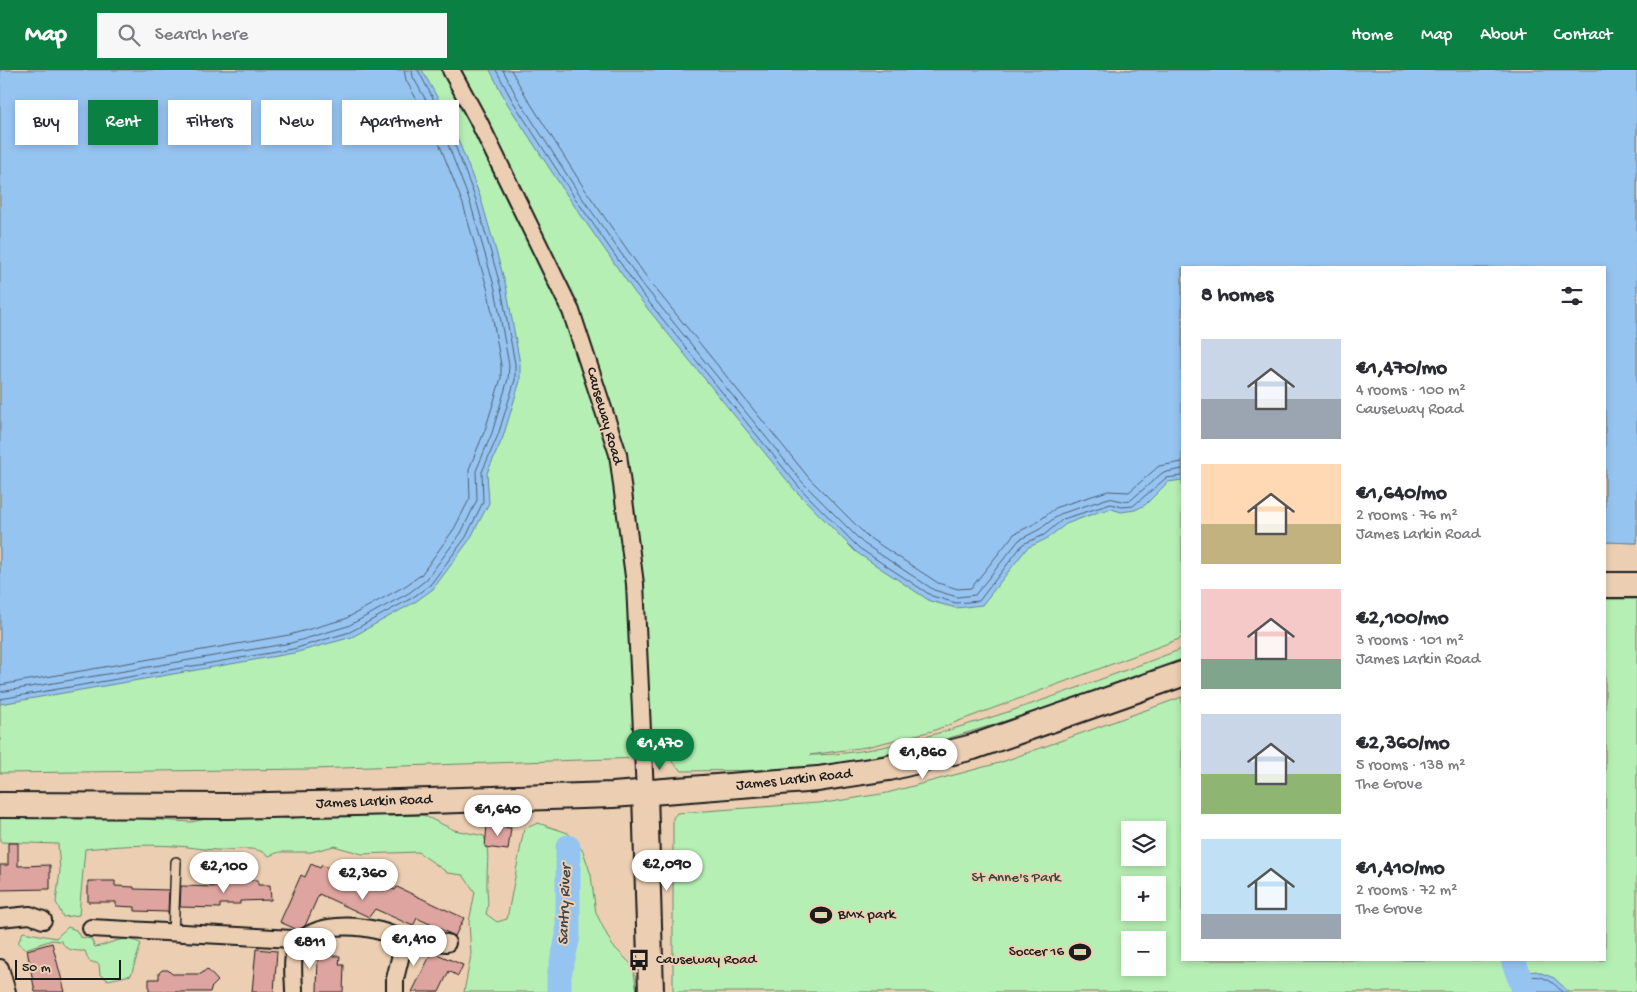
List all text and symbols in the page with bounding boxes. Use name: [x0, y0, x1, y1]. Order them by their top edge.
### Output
search box: [97, 13, 447, 58]
text: Map: [25, 21, 67, 50]
icon: search: [115, 21, 143, 49]
text: Search here: [155, 24, 248, 47]
text: Home: [1351, 25, 1393, 46]
text: Map: [1421, 25, 1452, 46]
text: About: [1480, 25, 1526, 46]
text: Contact: [1554, 25, 1612, 46]
chip: Buy: [15, 100, 78, 145]
chip: Rent: [88, 100, 158, 145]
chip: Filters: [168, 100, 251, 145]
chip: New: [261, 100, 332, 145]
chip: Apartment: [342, 100, 459, 145]
icon: filters: [1558, 282, 1586, 310]
text: 8 homes: [1201, 284, 1273, 309]
text: €1,470/mo: [1356, 357, 1447, 382]
icon: home: [1241, 359, 1301, 419]
street label: Causeway Road: [582, 365, 627, 468]
text: 4 rooms · 100 m²: [1356, 382, 1466, 401]
text: Causeway Road: [1356, 401, 1463, 420]
text: €1,640/mo: [1356, 482, 1447, 507]
icon: home: [1241, 484, 1301, 544]
text: 2 rooms · 76 m²: [1356, 507, 1458, 526]
text: James Larkin Road: [1356, 526, 1480, 545]
text: €2,100/mo: [1356, 607, 1449, 632]
icon: home: [1241, 609, 1301, 669]
text: 3 rooms · 101 m²: [1356, 632, 1464, 651]
text: James Larkin Road: [1356, 651, 1480, 670]
pin: €1,470: [619, 728, 701, 771]
text: €2,360/mo: [1356, 732, 1450, 757]
icon: home: [1241, 734, 1301, 794]
text: €1,470: [637, 735, 683, 754]
pin: €1,860: [882, 738, 964, 780]
text: €1,860: [900, 744, 946, 763]
text: 5 rooms · 138 m²: [1356, 757, 1465, 776]
street label: James Larkin Road: [735, 765, 854, 795]
text: The Grove: [1356, 776, 1422, 795]
street label: James Larkin Road: [316, 791, 434, 813]
pin: €1,640: [457, 794, 539, 837]
text: €1,640: [475, 801, 521, 820]
map controls: [1121, 821, 1166, 976]
button: layers: [1121, 821, 1166, 866]
pin: €2,090: [626, 850, 708, 892]
pin: €2,100: [183, 852, 265, 894]
text: €2,090: [643, 856, 691, 875]
text: €1,410/mo: [1356, 857, 1445, 882]
text: €2,100: [200, 858, 248, 877]
pin: €2,360: [322, 858, 404, 901]
icon: home: [1241, 859, 1301, 919]
water label: Santry River: [555, 861, 577, 946]
text: €2,360: [339, 865, 387, 884]
park label: St Anne's Park: [972, 869, 1062, 887]
button: +: [1121, 876, 1166, 921]
text: 2 rooms · 72 m²: [1356, 882, 1457, 901]
text: The Grove: [1356, 901, 1422, 920]
sports icon: BMX park: [808, 902, 834, 928]
place label: BMX park: [837, 906, 897, 924]
pin: €1,410: [373, 924, 455, 967]
pin: €811: [280, 928, 340, 970]
text: €1,410: [392, 931, 436, 950]
button: −: [1121, 931, 1166, 976]
text: €811: [294, 934, 326, 953]
sports icon: Soccer 16: [1067, 939, 1093, 965]
place label: Soccer 16: [1009, 943, 1064, 961]
bus stop icon: Causeway Road: [626, 947, 652, 973]
place label: Causeway Road: [656, 951, 758, 969]
scale bar: [15, 957, 121, 980]
text: 50 m: [22, 960, 51, 977]

